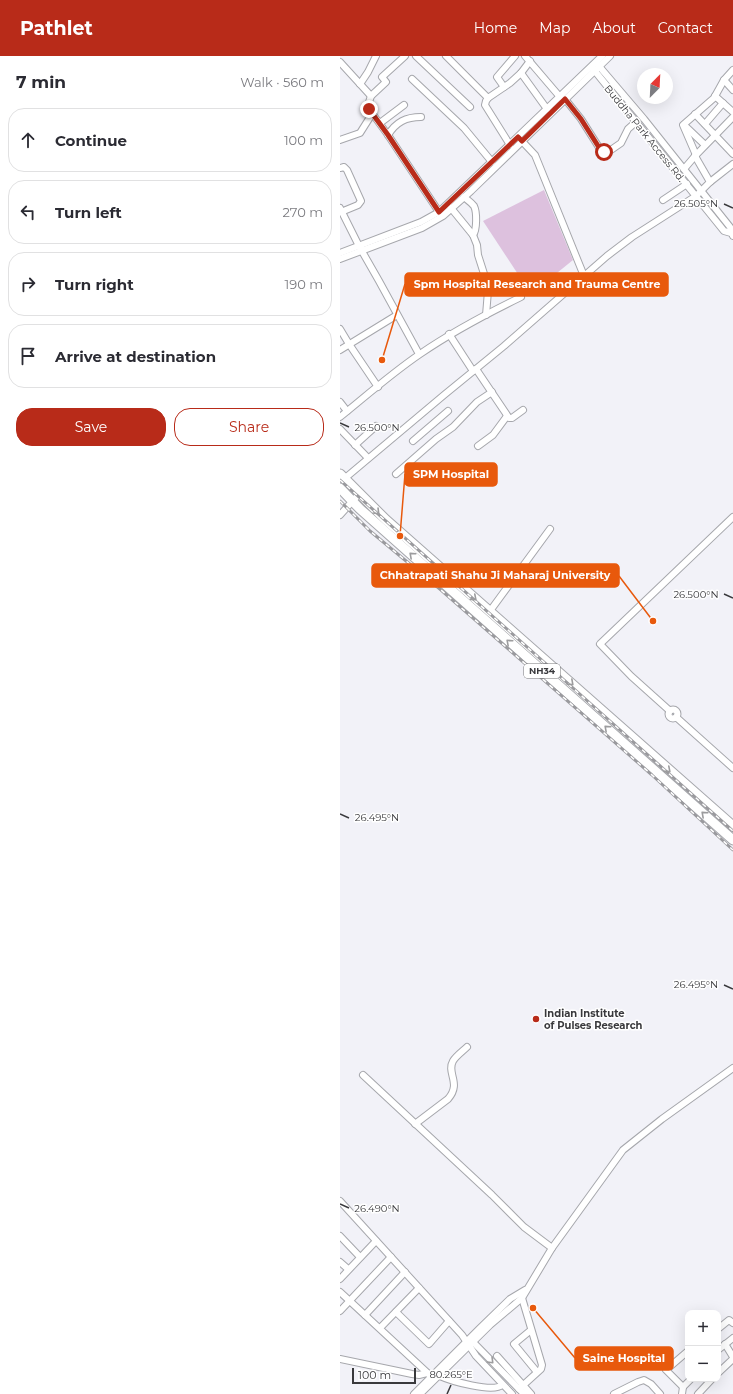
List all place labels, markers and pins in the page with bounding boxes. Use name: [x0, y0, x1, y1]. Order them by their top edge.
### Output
callout: Spm Hospital Research and Trauma Centre: [405, 273, 668, 296]
callout: SPM Hospital: [405, 463, 497, 486]
callout: Chhatrapati Shahu Ji Maharaj University: [372, 564, 619, 587]
place label: Indian Institute of Pulses Research: [544, 1007, 643, 1032]
marker: Indian Institute of Pulses Research: [531, 1014, 541, 1024]
callout: Saine Hospital: [575, 1347, 673, 1370]

